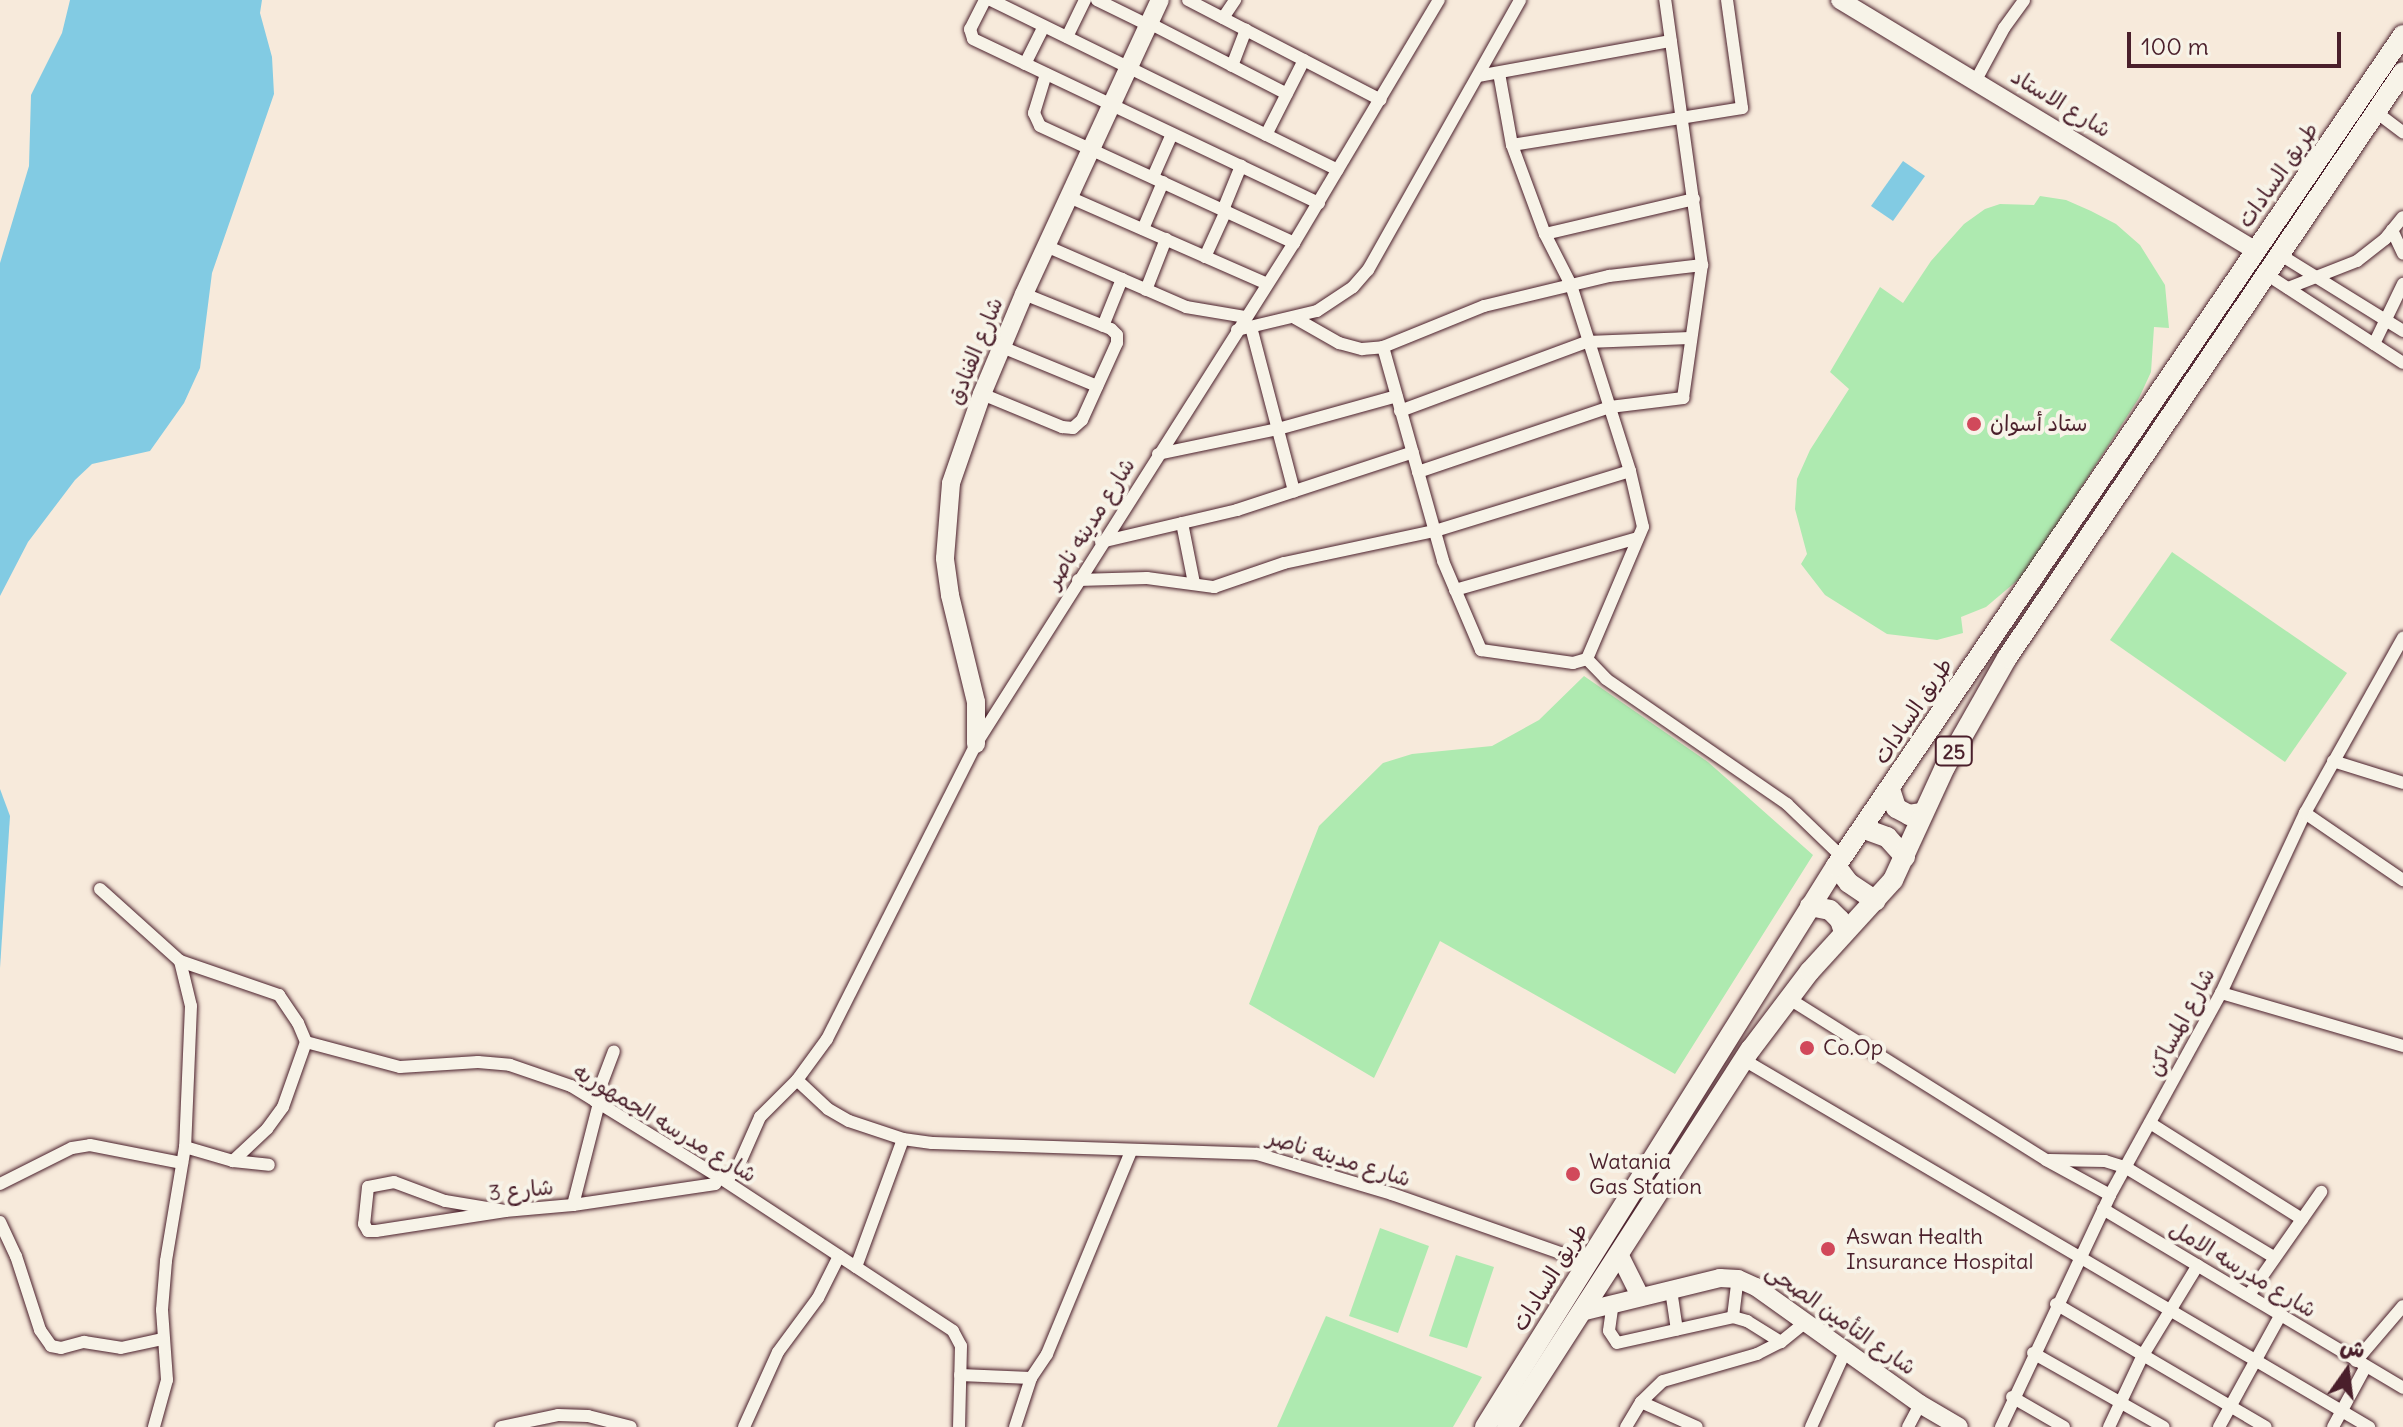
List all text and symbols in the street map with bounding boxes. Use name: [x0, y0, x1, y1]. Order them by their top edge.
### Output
scale bar: [2131, 16, 2345, 66]
text: 100 m: [2141, 31, 2209, 61]
street label: شارع الاستاد: [2006, 63, 2116, 143]
street label: طريق السادات: [2232, 117, 2324, 233]
street label: شارع الفنادق: [942, 294, 1008, 408]
place label: ستاد أسوان: [1990, 411, 2088, 437]
marker: ستاد أسوان: [1965, 415, 1983, 433]
street label: شارع مدينه ناصر: [1040, 453, 1140, 593]
street label: طريق السادات: [1868, 653, 1958, 769]
road number: 25: [1934, 735, 1974, 767]
street label: شارع المساكن: [2142, 964, 2220, 1080]
place label: Co.Op: [1823, 1035, 1883, 1061]
marker: Co.Op: [1798, 1039, 1816, 1057]
street label: شارع مدرسه الجمهوريه: [569, 1058, 761, 1188]
street label: شارع مدينه ناصر: [1264, 1124, 1414, 1192]
place label: Watania Gas Station: [1589, 1148, 1702, 1200]
marker: Watania Gas Station: [1564, 1165, 1582, 1183]
street label: شارع 3: [487, 1173, 555, 1207]
street label: شارع مدرسه الامل: [2165, 1215, 2321, 1323]
street label: طريق السادات: [1506, 1218, 1594, 1336]
place label: Aswan Health Insurance Hospital: [1846, 1223, 2034, 1274]
marker: Aswan Health Insurance Hospital: [1817, 1238, 1839, 1260]
street label: شارع التأمين الصحى: [1761, 1257, 1921, 1381]
north arrow: [2307, 1331, 2387, 1411]
text: ش: [2338, 1331, 2368, 1364]

